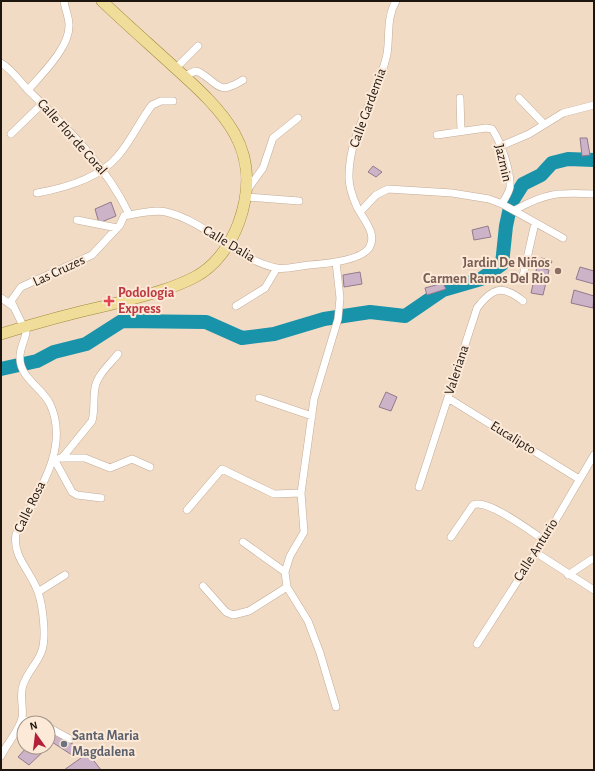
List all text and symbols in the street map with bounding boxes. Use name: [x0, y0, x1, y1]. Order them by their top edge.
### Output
street label: Calle Gardemia: [347, 66, 389, 150]
street label: Calle Flor de Coral: [34, 96, 110, 178]
street label: Jazmin: [492, 143, 514, 183]
street label: Calle Dalia: [200, 223, 258, 265]
street label: Las Cruzes: [31, 253, 87, 289]
place label: Jardin De Niños Carmen Ramos Del Rio: [423, 256, 550, 286]
marker: Jardin De Niños Carmen Ramos Del Rio: [553, 266, 563, 276]
place label: Podologia Express: [118, 286, 175, 316]
marker: Podologia Express: [103, 295, 115, 307]
street label: Valeriana: [442, 343, 472, 397]
street label: Eucalipto: [488, 419, 538, 457]
street label: Calle Rosa: [12, 479, 49, 535]
street label: Calle Anturio: [511, 516, 561, 584]
north arrow: [16, 715, 56, 755]
text: N: [29, 720, 39, 732]
place label: Santa Maria Magdalena: [72, 729, 140, 759]
marker: Santa Maria Magdalena: [59, 739, 69, 749]

